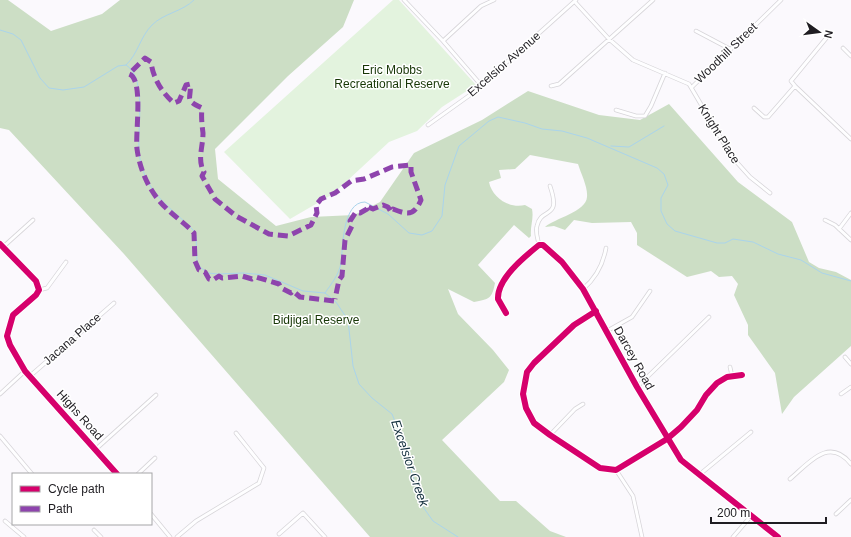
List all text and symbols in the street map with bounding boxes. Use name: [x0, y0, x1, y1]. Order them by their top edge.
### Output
north arrow: [799, 12, 839, 52]
street label: Woodhill Street: [692, 19, 761, 86]
street label: Excelsior Avenue: [465, 28, 543, 99]
text: N: [822, 29, 835, 40]
park label: Eric Mobbs Recreational Reserve: [334, 63, 450, 91]
street label: Knight Place: [695, 102, 743, 167]
street label: Jacana Place: [40, 310, 104, 368]
park label: Bidjigal Reserve: [273, 313, 360, 327]
street label: Darcey Road: [611, 324, 657, 392]
street label: Highs Road: [54, 387, 106, 443]
water label: Excelsior Creek: [388, 418, 432, 510]
legend: [12, 473, 152, 525]
text: Cycle path: [48, 482, 105, 496]
scale bar: [711, 499, 826, 525]
text: Path: [48, 502, 73, 516]
text: 200 m: [717, 506, 750, 520]

